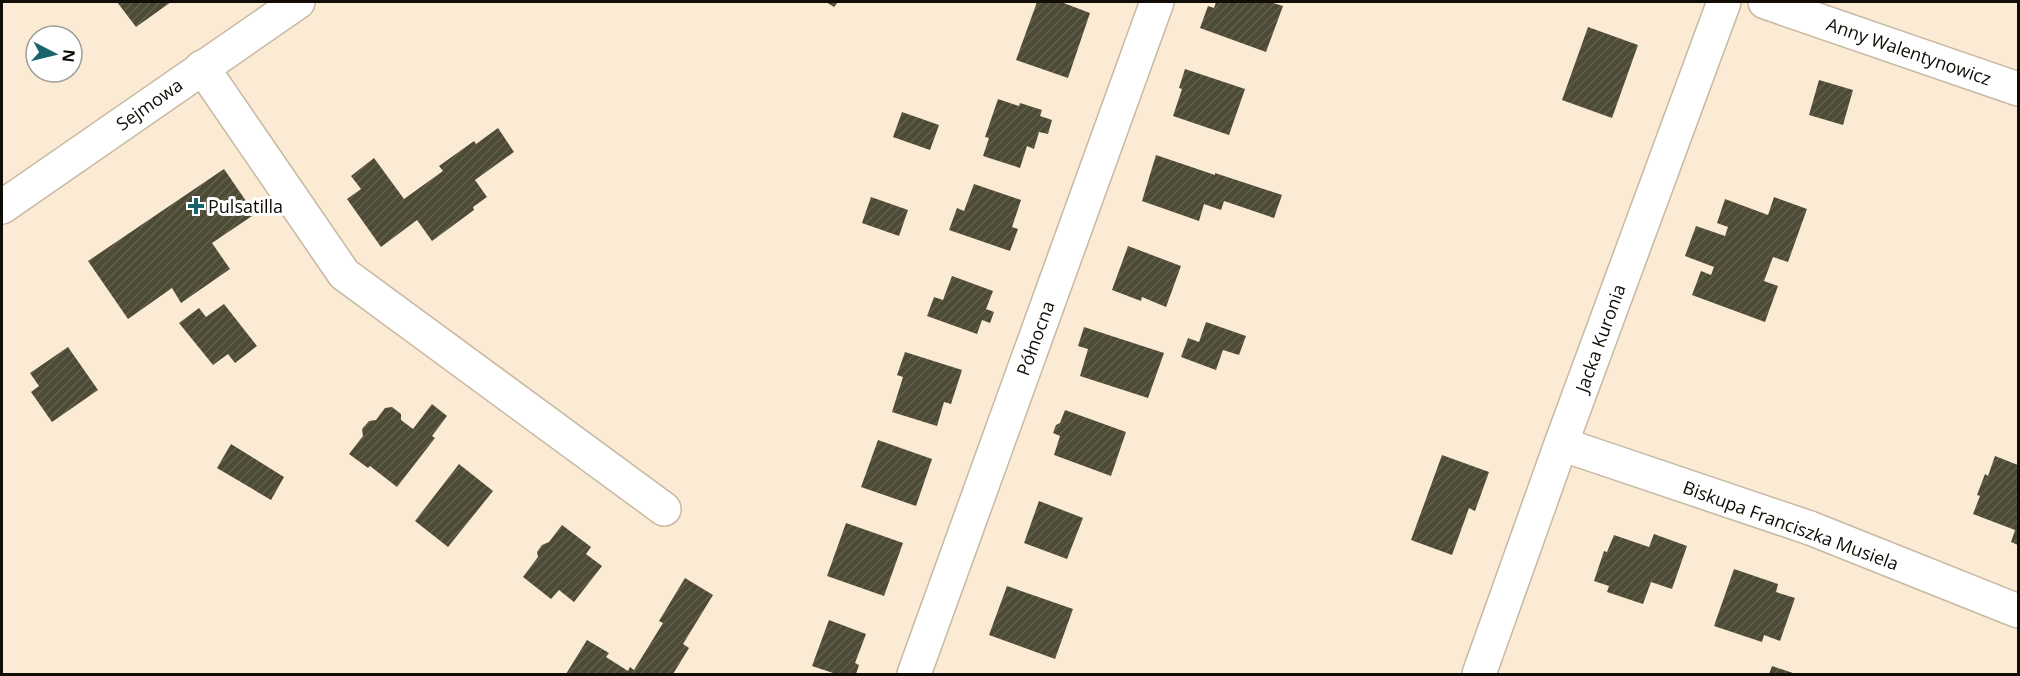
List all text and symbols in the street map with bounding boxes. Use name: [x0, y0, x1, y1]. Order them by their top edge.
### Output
street label: Anny Walentynowicz: [1824, 12, 1994, 90]
north arrow: [24, 24, 84, 84]
text: N: [57, 48, 81, 64]
street label: Sejmowa: [111, 72, 187, 136]
place label: Pulsatilla: [208, 194, 283, 218]
marker: Pulsatilla: [189, 199, 203, 213]
street label: Jacka Kuronia: [1569, 281, 1631, 397]
street label: Północna: [1010, 297, 1060, 379]
street label: Biskupa Franciszka Musiela: [1680, 475, 1902, 575]

